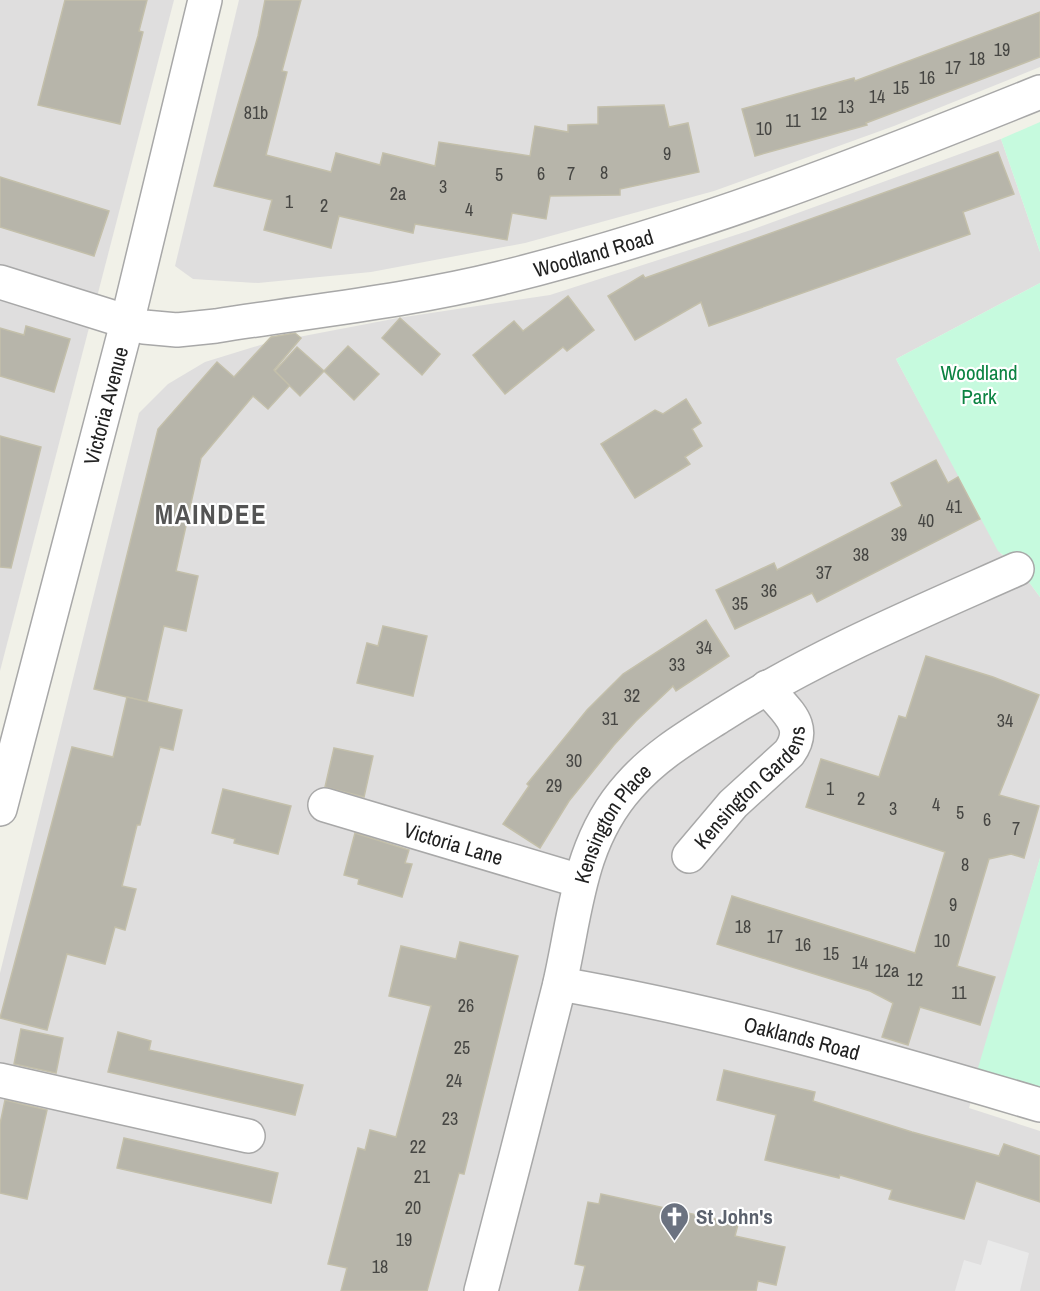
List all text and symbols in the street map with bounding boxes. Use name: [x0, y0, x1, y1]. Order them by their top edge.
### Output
house number: 19: [994, 37, 1010, 62]
house number: 18: [969, 46, 985, 71]
house number: 17: [945, 55, 961, 80]
house number: 16: [919, 65, 935, 90]
house number: 15: [893, 75, 909, 100]
house number: 14: [869, 84, 885, 109]
house number: 13: [838, 94, 854, 119]
house number: 81b: [244, 100, 268, 125]
house number: 12: [811, 101, 827, 126]
house number: 11: [785, 108, 801, 133]
house number: 10: [756, 116, 772, 141]
house number: 9: [663, 141, 671, 166]
house number: 8: [600, 160, 608, 185]
house number: 6: [537, 161, 545, 186]
house number: 7: [567, 161, 575, 186]
house number: 5: [495, 162, 503, 187]
house number: 3: [439, 174, 447, 199]
house number: 2a: [390, 181, 406, 206]
house number: 1: [285, 189, 294, 214]
house number: 2: [320, 193, 328, 218]
house number: 4: [465, 197, 473, 222]
street label: Woodland Road: [530, 222, 657, 284]
street label: Victoria Avenue: [76, 343, 135, 468]
park label: Woodland Park: [940, 358, 1018, 411]
house number: 41: [946, 494, 963, 519]
district label: MAINDEE: [155, 496, 267, 532]
house number: 40: [918, 508, 934, 533]
house number: 39: [891, 522, 907, 547]
house number: 38: [853, 542, 869, 567]
house number: 37: [816, 560, 832, 585]
house number: 36: [761, 578, 777, 603]
house number: 35: [732, 591, 748, 616]
house number: 34: [696, 635, 712, 660]
house number: 33: [669, 652, 685, 677]
house number: 32: [624, 683, 640, 708]
house number: 31: [602, 706, 619, 731]
house number: 34: [997, 708, 1013, 733]
street label: Kensington Gardens: [687, 725, 811, 855]
house number: 30: [566, 748, 582, 773]
street label: Kensington Place: [567, 757, 657, 886]
house number: 29: [546, 773, 562, 798]
house number: 1: [826, 776, 835, 801]
house number: 2: [857, 786, 865, 811]
house number: 4: [932, 792, 940, 817]
house number: 3: [889, 796, 897, 821]
house number: 5: [956, 800, 964, 825]
house number: 6: [983, 807, 991, 832]
street label: Victoria Lane: [400, 815, 507, 872]
house number: 7: [1012, 816, 1020, 841]
house number: 8: [961, 852, 969, 877]
house number: 9: [949, 892, 957, 917]
house number: 18: [735, 914, 751, 939]
house number: 17: [767, 924, 783, 949]
house number: 10: [934, 928, 950, 953]
house number: 16: [795, 932, 811, 957]
house number: 15: [823, 941, 839, 966]
house number: 14: [852, 950, 868, 975]
house number: 12a: [875, 958, 899, 983]
house number: 12: [907, 967, 923, 992]
house number: 11: [951, 980, 967, 1005]
house number: 26: [458, 993, 474, 1018]
street label: Oaklands Road: [741, 1009, 863, 1067]
house number: 25: [454, 1035, 470, 1060]
house number: 24: [446, 1068, 462, 1093]
house number: 23: [442, 1106, 458, 1131]
house number: 22: [410, 1134, 426, 1159]
house number: 21: [414, 1164, 431, 1189]
house number: 20: [405, 1195, 421, 1220]
church icon: St John's: [659, 1200, 691, 1242]
place label: St John's: [696, 1202, 773, 1231]
house number: 19: [396, 1227, 412, 1252]
house number: 18: [372, 1254, 388, 1279]

